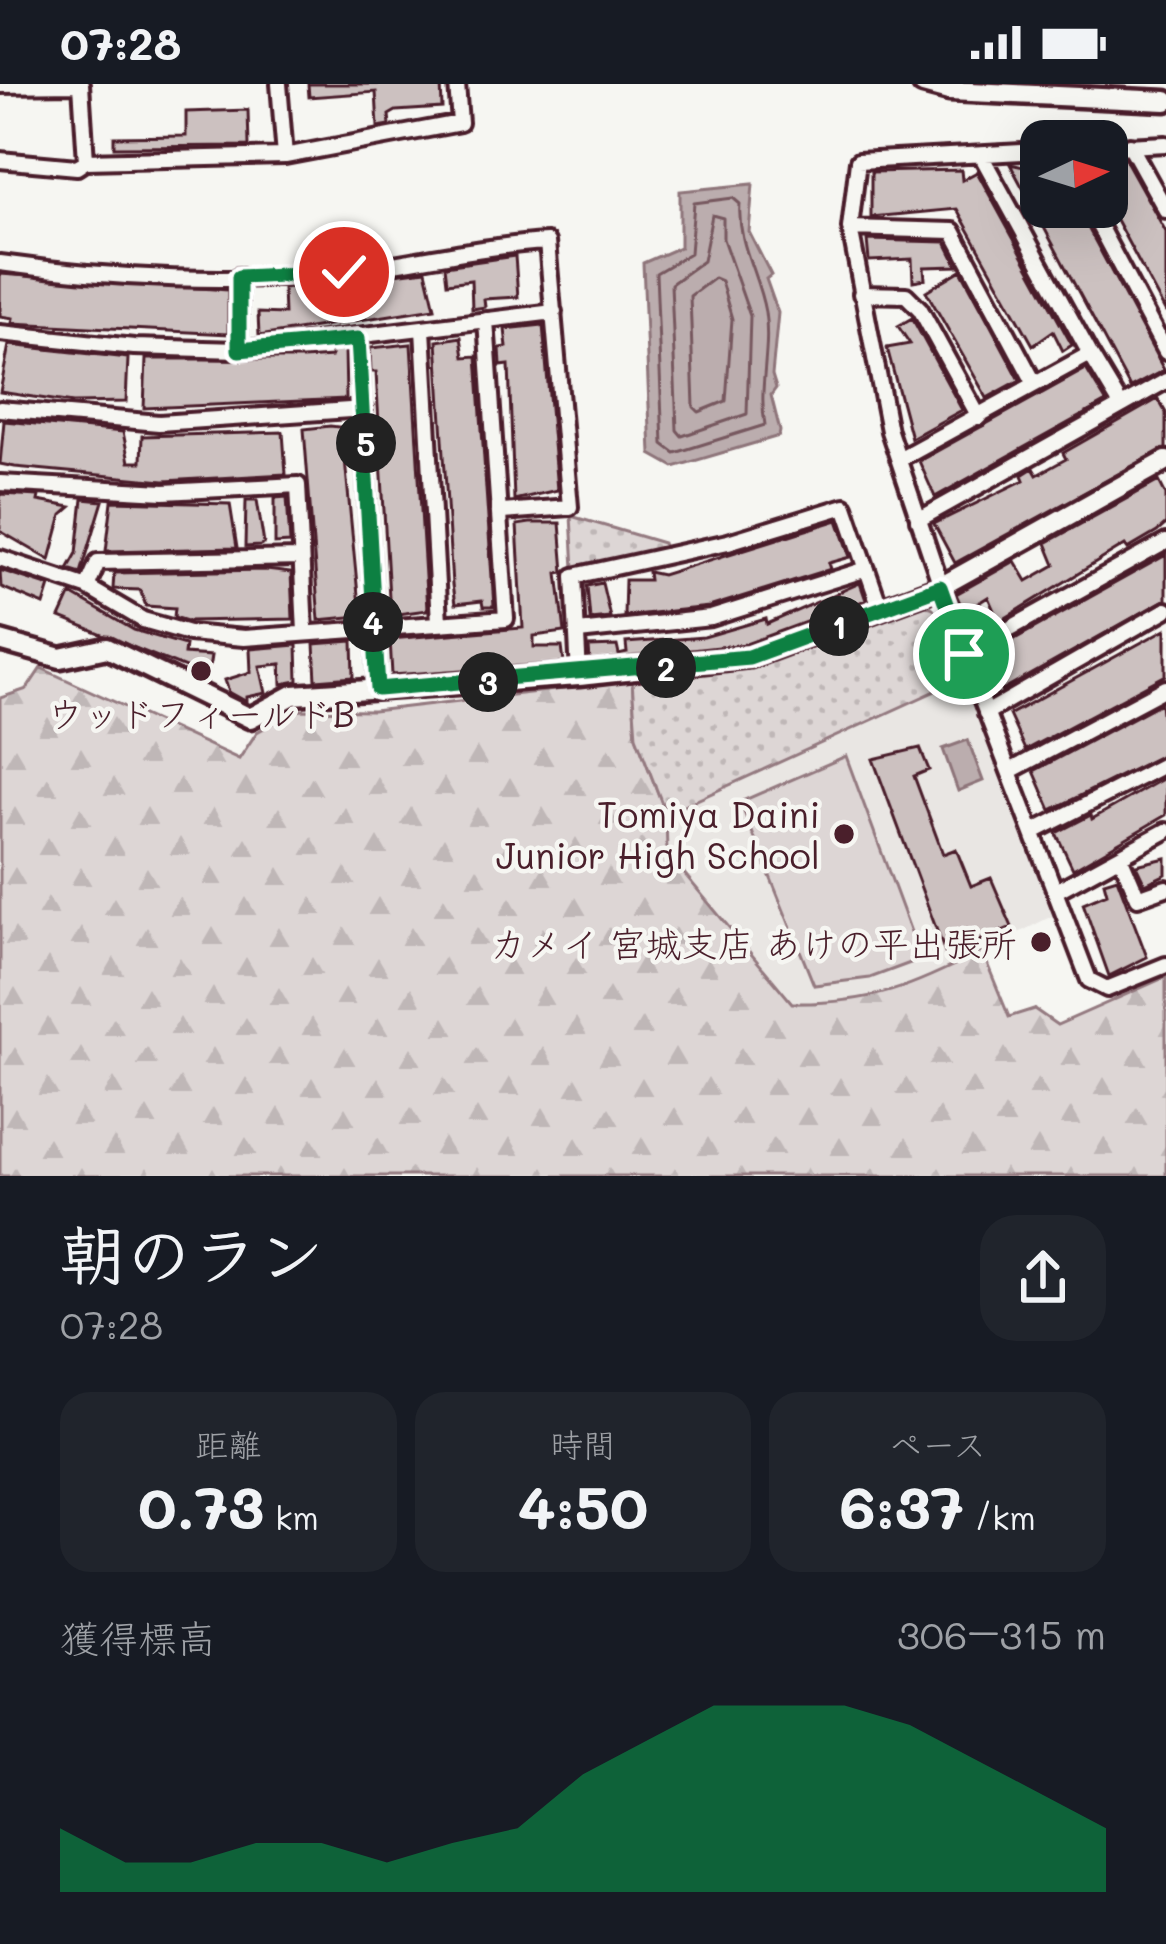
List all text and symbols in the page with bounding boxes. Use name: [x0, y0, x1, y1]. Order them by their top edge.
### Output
text: 07:28: [60, 13, 181, 71]
north arrow: [1020, 120, 1128, 228]
map controls: [1020, 120, 1128, 228]
pin: [293, 221, 395, 323]
icon: check: [311, 239, 377, 305]
pin: 5: [336, 413, 396, 473]
text: 5: [356, 421, 376, 464]
pin: 4: [343, 592, 403, 652]
pin: 1: [809, 596, 869, 656]
text: 4: [363, 600, 383, 643]
pin: [913, 603, 1015, 705]
text: 1: [832, 604, 846, 647]
icon: arrive: [931, 621, 997, 687]
pin: 2: [636, 638, 696, 698]
text: 2: [657, 646, 675, 689]
pin: 3: [458, 652, 518, 712]
marker: ウッドフィールドB: [188, 658, 214, 684]
text: 3: [478, 660, 498, 703]
place label: ウッドフィールドB: [47, 689, 355, 736]
place label: Tomiya Daini Junior High School: [496, 790, 820, 878]
marker: Tomiya Daini Junior High School: [831, 821, 857, 847]
place label: カメイ 宮城支店 あけの平出張所: [490, 919, 1017, 966]
marker: カメイ 宮城支店 あけの平出張所: [1028, 929, 1054, 955]
text: 朝のラン: [60, 1210, 324, 1296]
button: share: [980, 1215, 1106, 1341]
text: 07:28: [60, 1298, 163, 1349]
text: 距離: [195, 1422, 261, 1465]
text: 時間: [550, 1422, 616, 1465]
text: ペース: [889, 1422, 986, 1465]
text: 0.73: [138, 1467, 264, 1545]
text: 4:50: [518, 1467, 648, 1545]
text: 6:37: [839, 1467, 964, 1545]
text: km: [264, 1495, 319, 1538]
text: /km: [964, 1495, 1036, 1538]
text: 306–315 m: [897, 1608, 1106, 1659]
text: 獲得標高: [60, 1612, 216, 1663]

